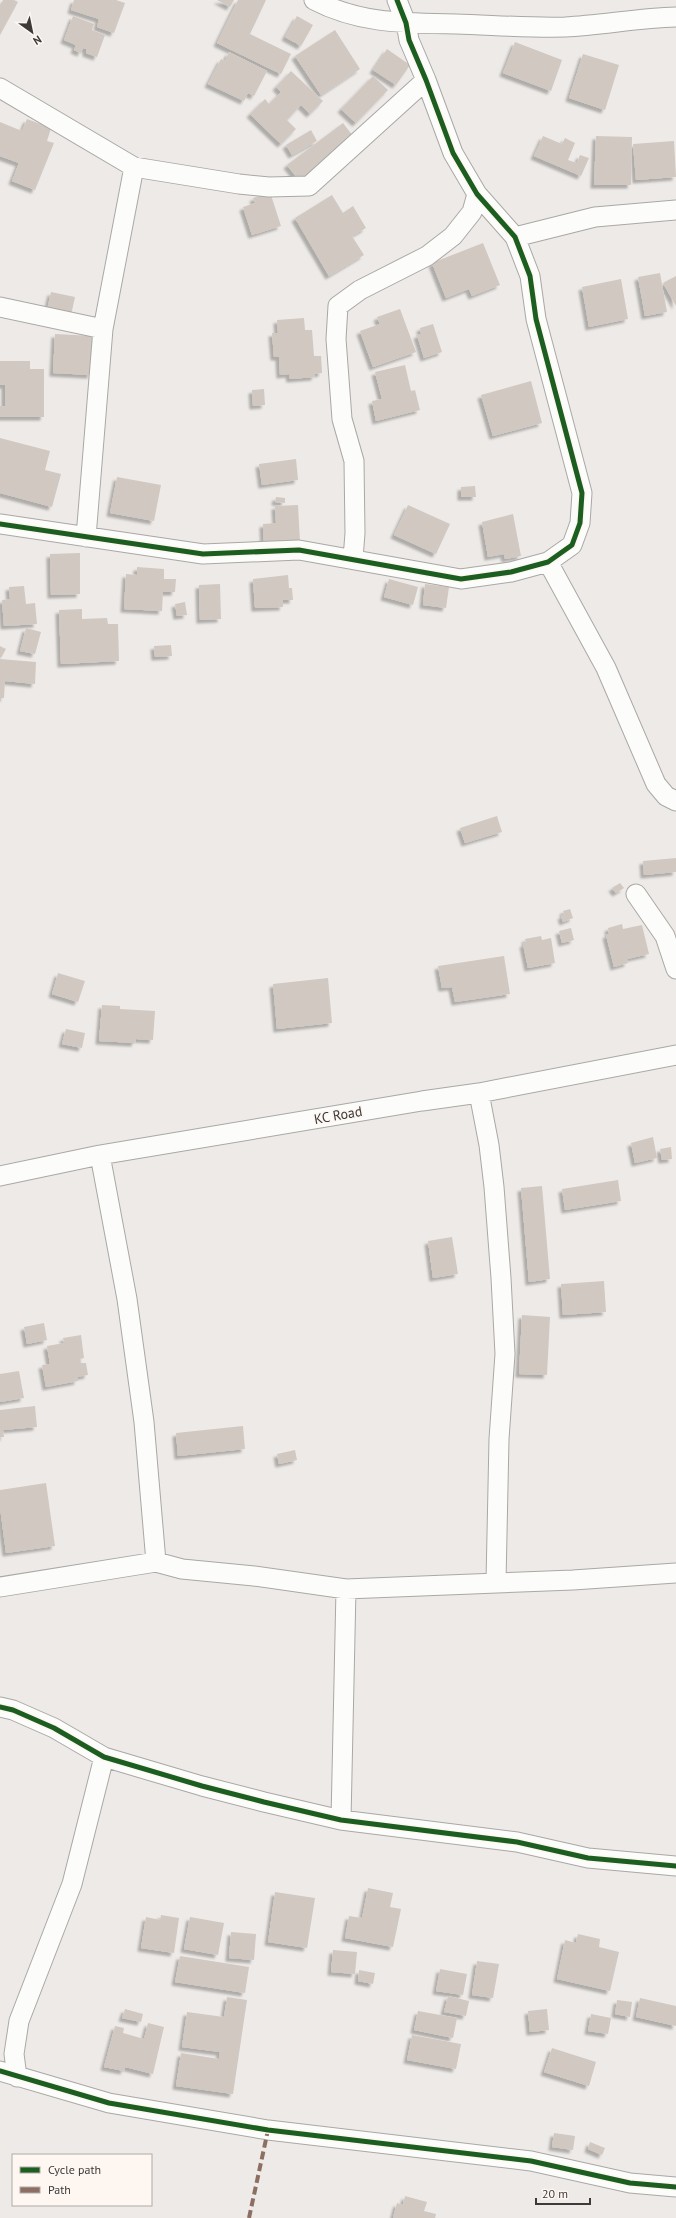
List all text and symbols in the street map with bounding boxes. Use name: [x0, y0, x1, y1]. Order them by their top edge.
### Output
north arrow: [12, 12, 52, 52]
text: N: [31, 33, 44, 48]
street label: KC Road: [312, 1102, 364, 1128]
legend: [12, 2154, 152, 2206]
text: Cycle path: [48, 2162, 101, 2177]
scale bar: [536, 2180, 590, 2206]
text: Path: [48, 2182, 71, 2197]
text: 20 m: [542, 2186, 568, 2201]

